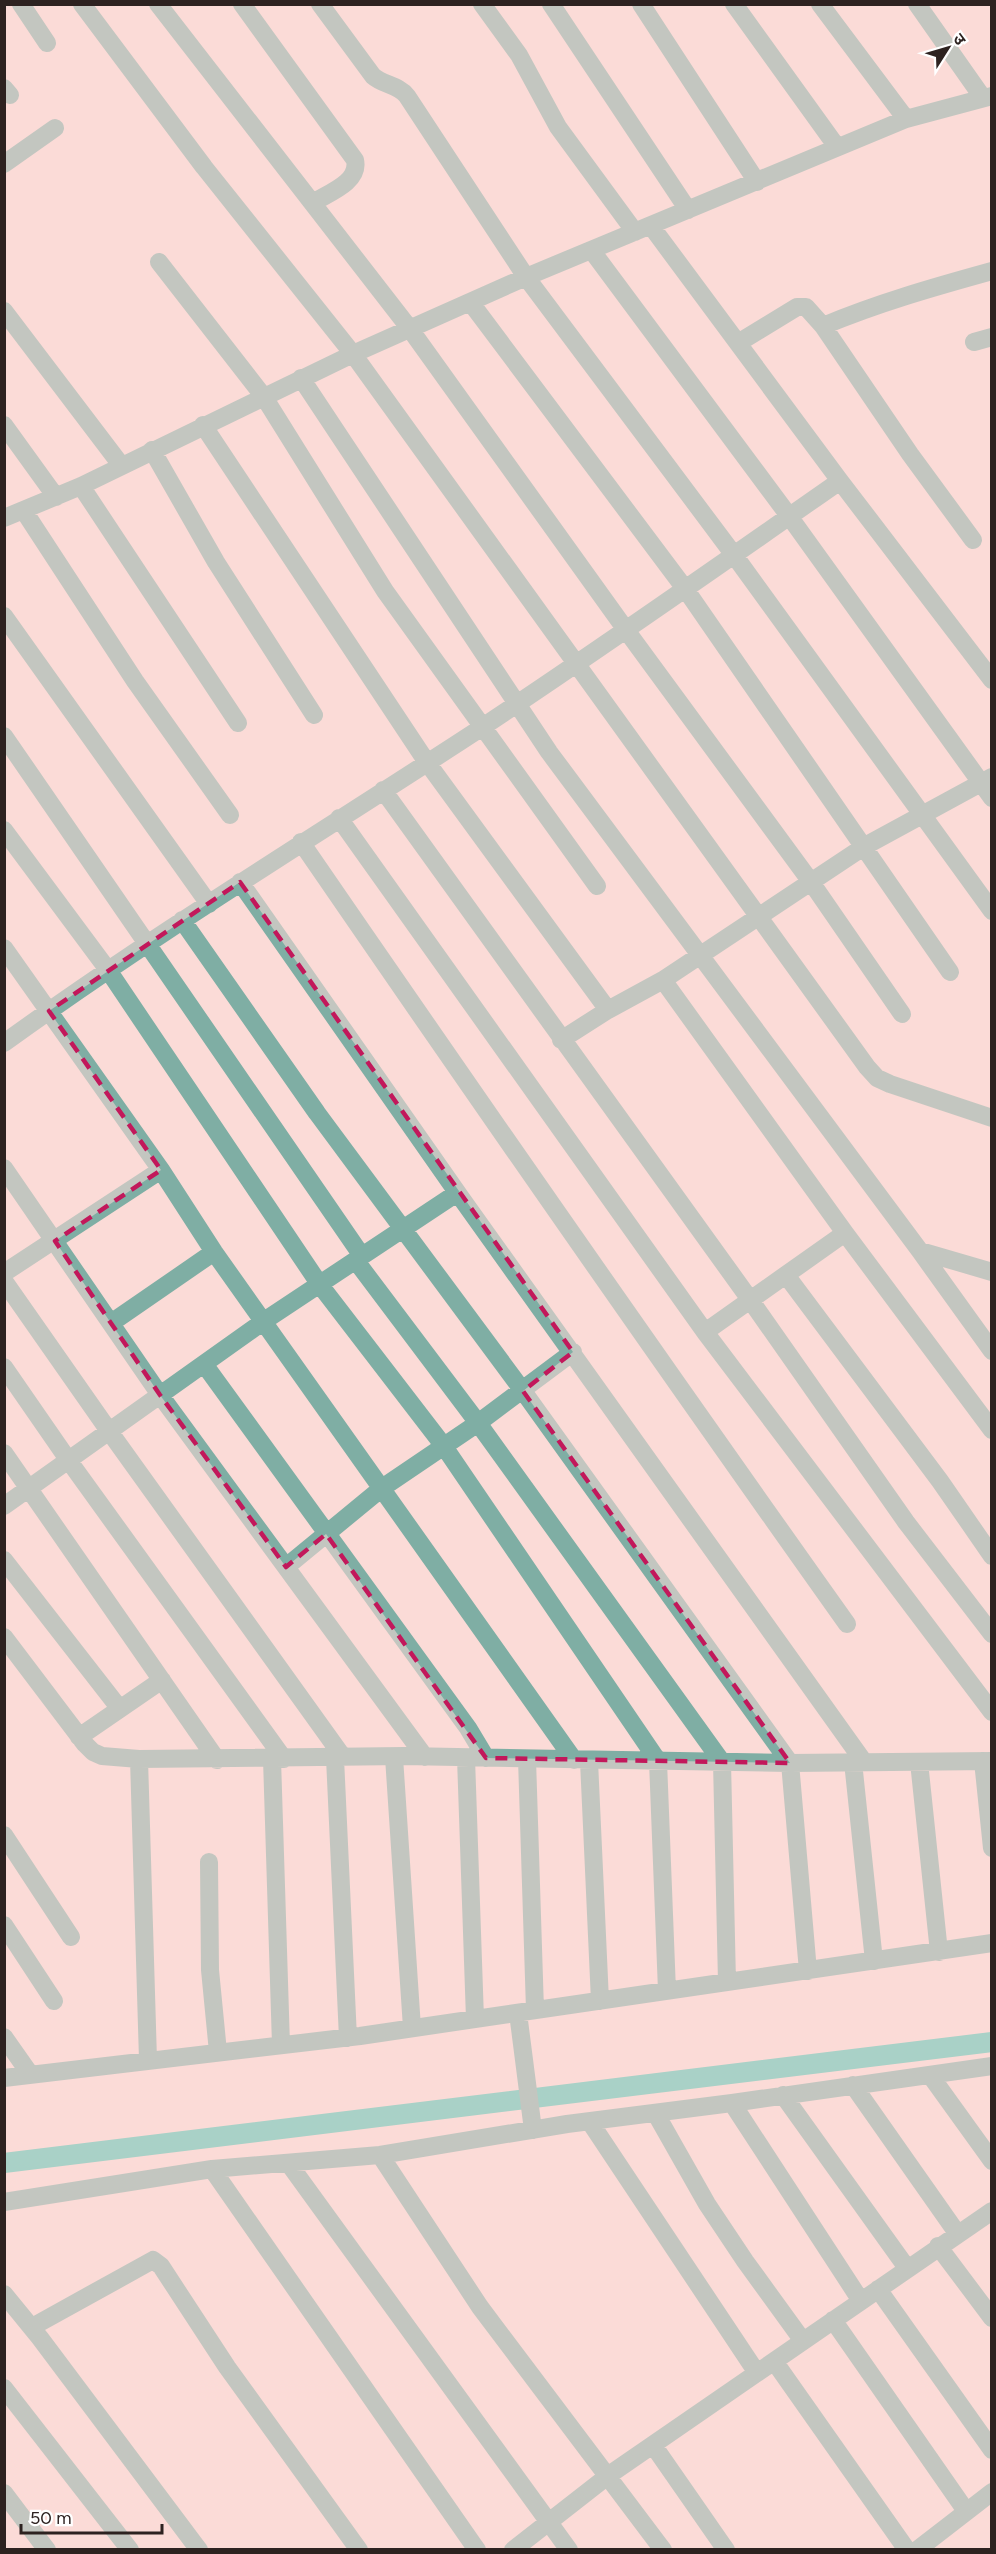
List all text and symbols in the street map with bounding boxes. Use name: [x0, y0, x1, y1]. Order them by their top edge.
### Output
north arrow: [918, 18, 978, 78]
text: उ: [949, 30, 970, 49]
scale bar: [21, 2497, 162, 2535]
text: 50 m: [30, 2507, 72, 2529]

